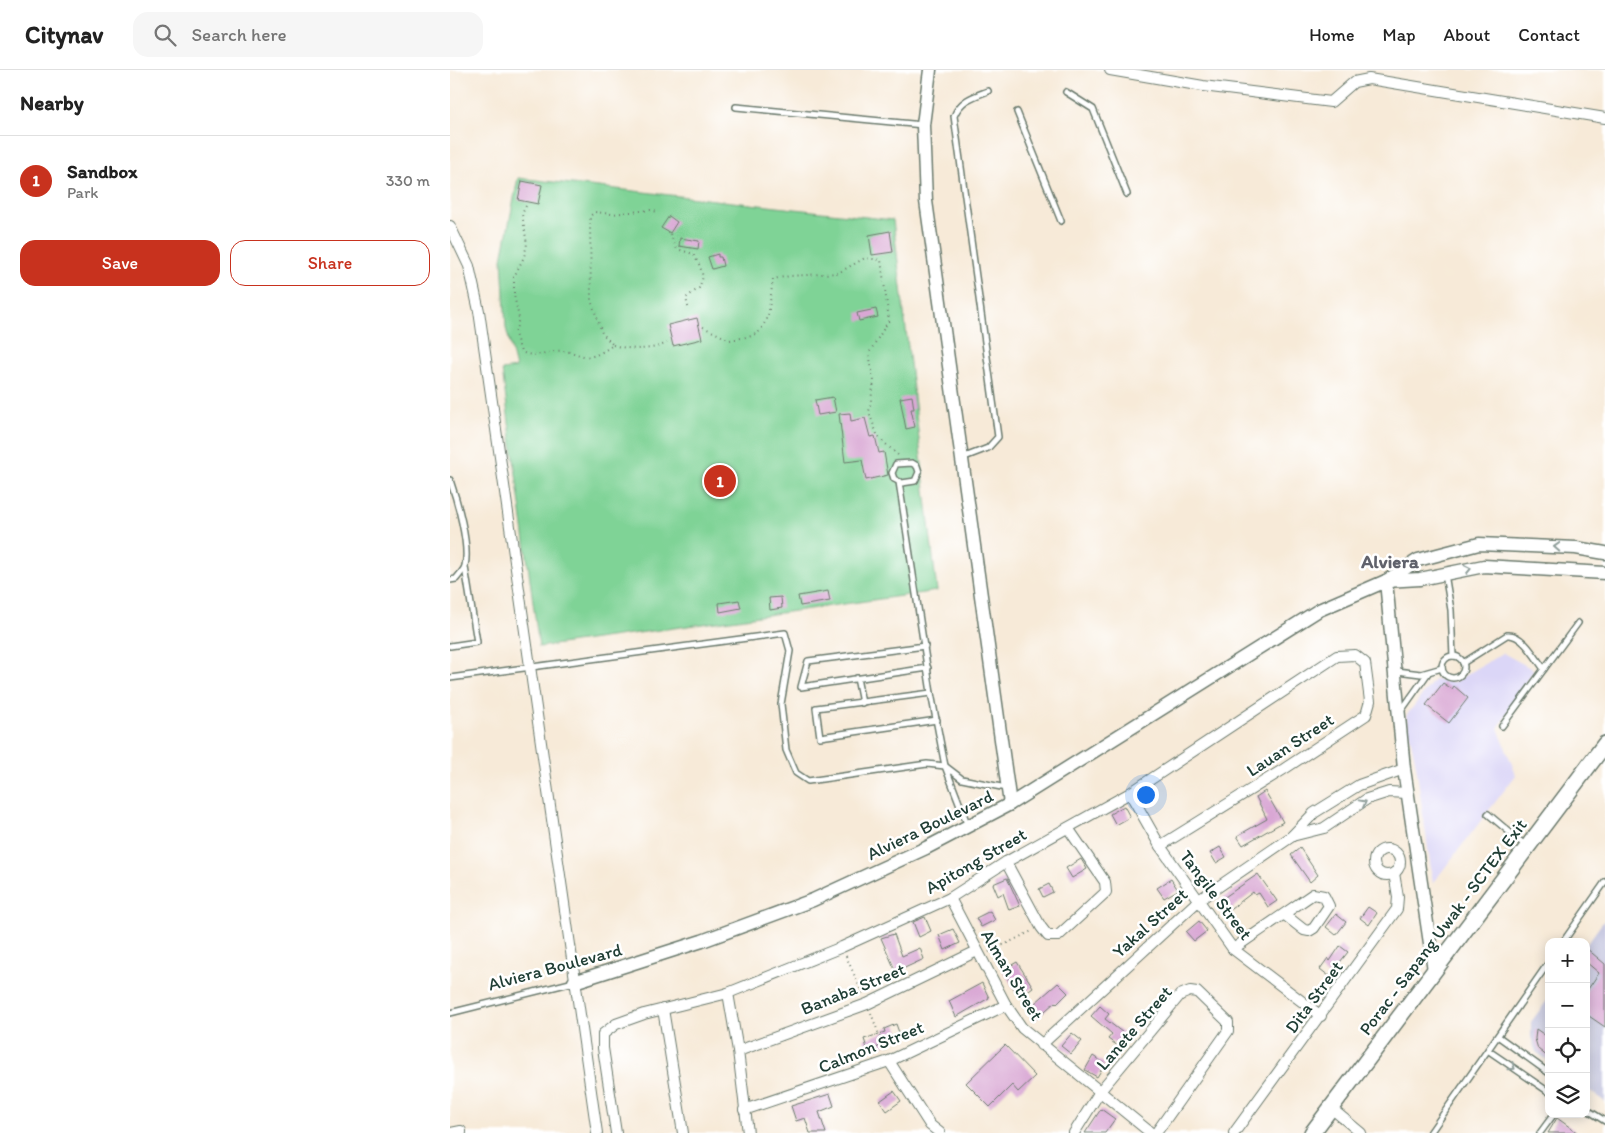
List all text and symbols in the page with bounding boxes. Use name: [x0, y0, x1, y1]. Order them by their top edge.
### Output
search box: [133, 12, 483, 57]
text: Citynav: [25, 20, 103, 49]
icon: search: [151, 21, 179, 49]
text: Search here: [191, 23, 287, 46]
text: Home: [1309, 24, 1355, 46]
text: Map: [1383, 24, 1416, 46]
text: About: [1444, 24, 1490, 46]
text: Contact: [1518, 24, 1580, 46]
text: Nearby: [20, 90, 84, 115]
text: Sandbox: [67, 160, 137, 183]
text: 1: [32, 171, 40, 190]
text: 330 m: [386, 171, 430, 190]
text: Park: [67, 183, 98, 202]
button: Save: [20, 240, 220, 286]
button: Share: [230, 240, 430, 286]
pin: 1: [704, 462, 736, 500]
one-way arrow: [1552, 542, 1560, 553]
district label: Alviera: [1360, 550, 1419, 573]
one-way arrow: [1463, 564, 1472, 575]
street label: Lauan Street: [1242, 708, 1338, 781]
your location: [1133, 782, 1159, 808]
street label: Alviera Boulevard: [863, 785, 997, 865]
one-way arrow: [1357, 799, 1366, 809]
street label: Porac - Sapang Uwak - SCTEX Exit: [1354, 814, 1532, 1040]
street label: Apitong Street: [922, 823, 1031, 899]
street label: Tangile Street: [1175, 846, 1257, 945]
street label: Yakal Street: [1108, 883, 1192, 963]
street label: Alman Street: [976, 925, 1048, 1025]
map controls: [1545, 938, 1590, 1118]
button: +: [1545, 938, 1590, 983]
street label: Alviera Boulevard: [486, 939, 624, 995]
street label: Dita Street: [1280, 956, 1348, 1038]
street label: Banaba Street: [798, 958, 909, 1020]
street label: Lanete Street: [1091, 981, 1177, 1075]
button: −: [1545, 983, 1590, 1028]
street label: Calmon Street: [815, 1016, 927, 1078]
button: locate: [1545, 1028, 1590, 1073]
one-way arrow: [1507, 1060, 1516, 1070]
button: layers: [1545, 1073, 1590, 1118]

